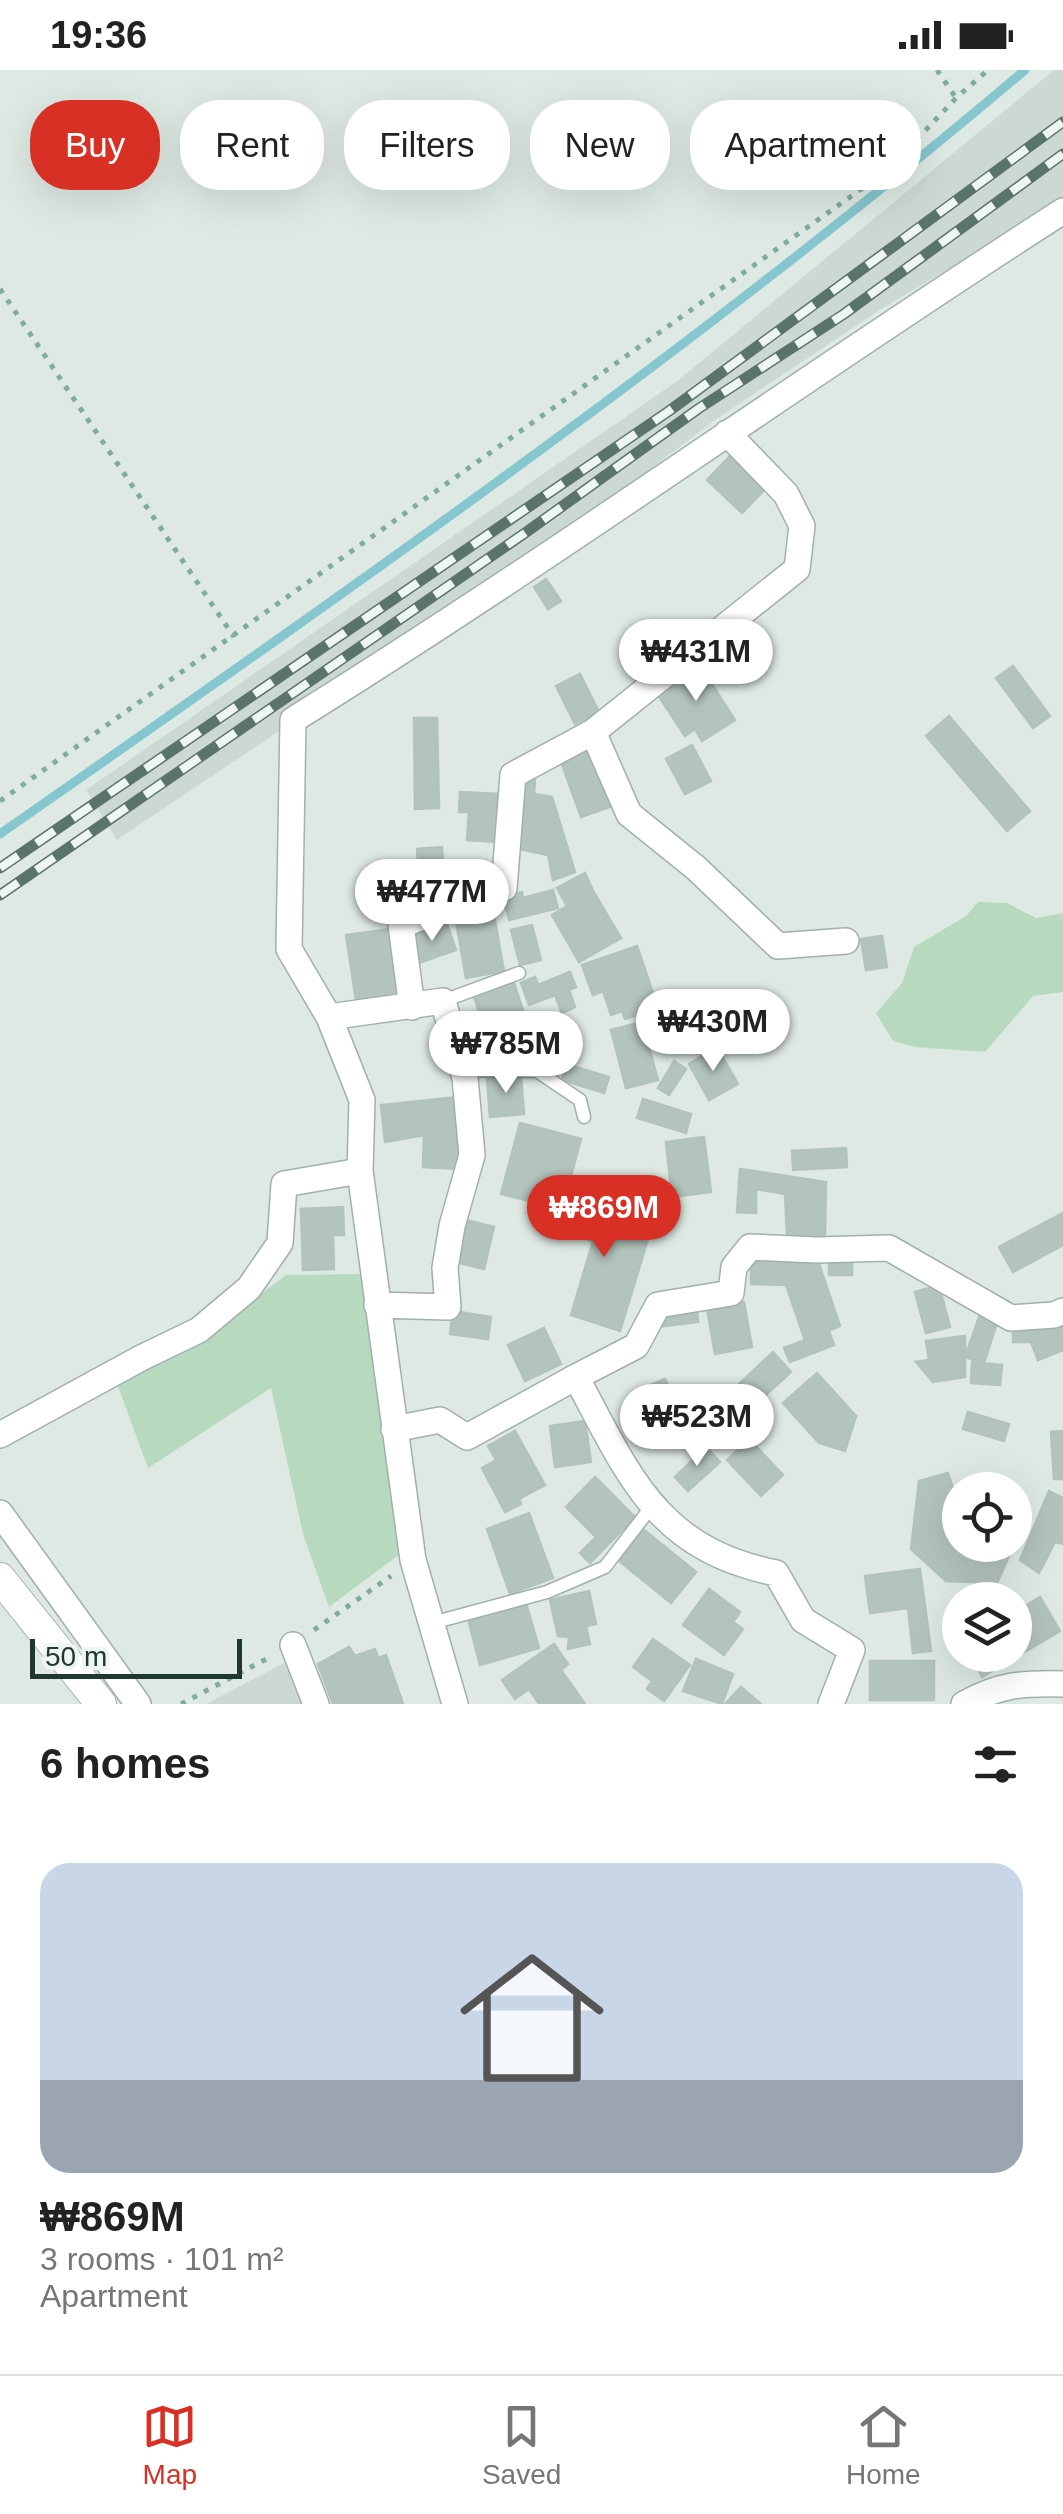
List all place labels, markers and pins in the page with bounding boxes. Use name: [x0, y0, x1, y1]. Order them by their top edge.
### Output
pin: ₩431M: [626, 619, 766, 704]
pin: ₩477M: [362, 859, 502, 944]
pin: ₩430M: [643, 989, 783, 1074]
pin: ₩785M: [436, 1011, 576, 1096]
pin: ₩869M: [534, 1175, 674, 1260]
pin: ₩523M: [627, 1384, 767, 1469]

